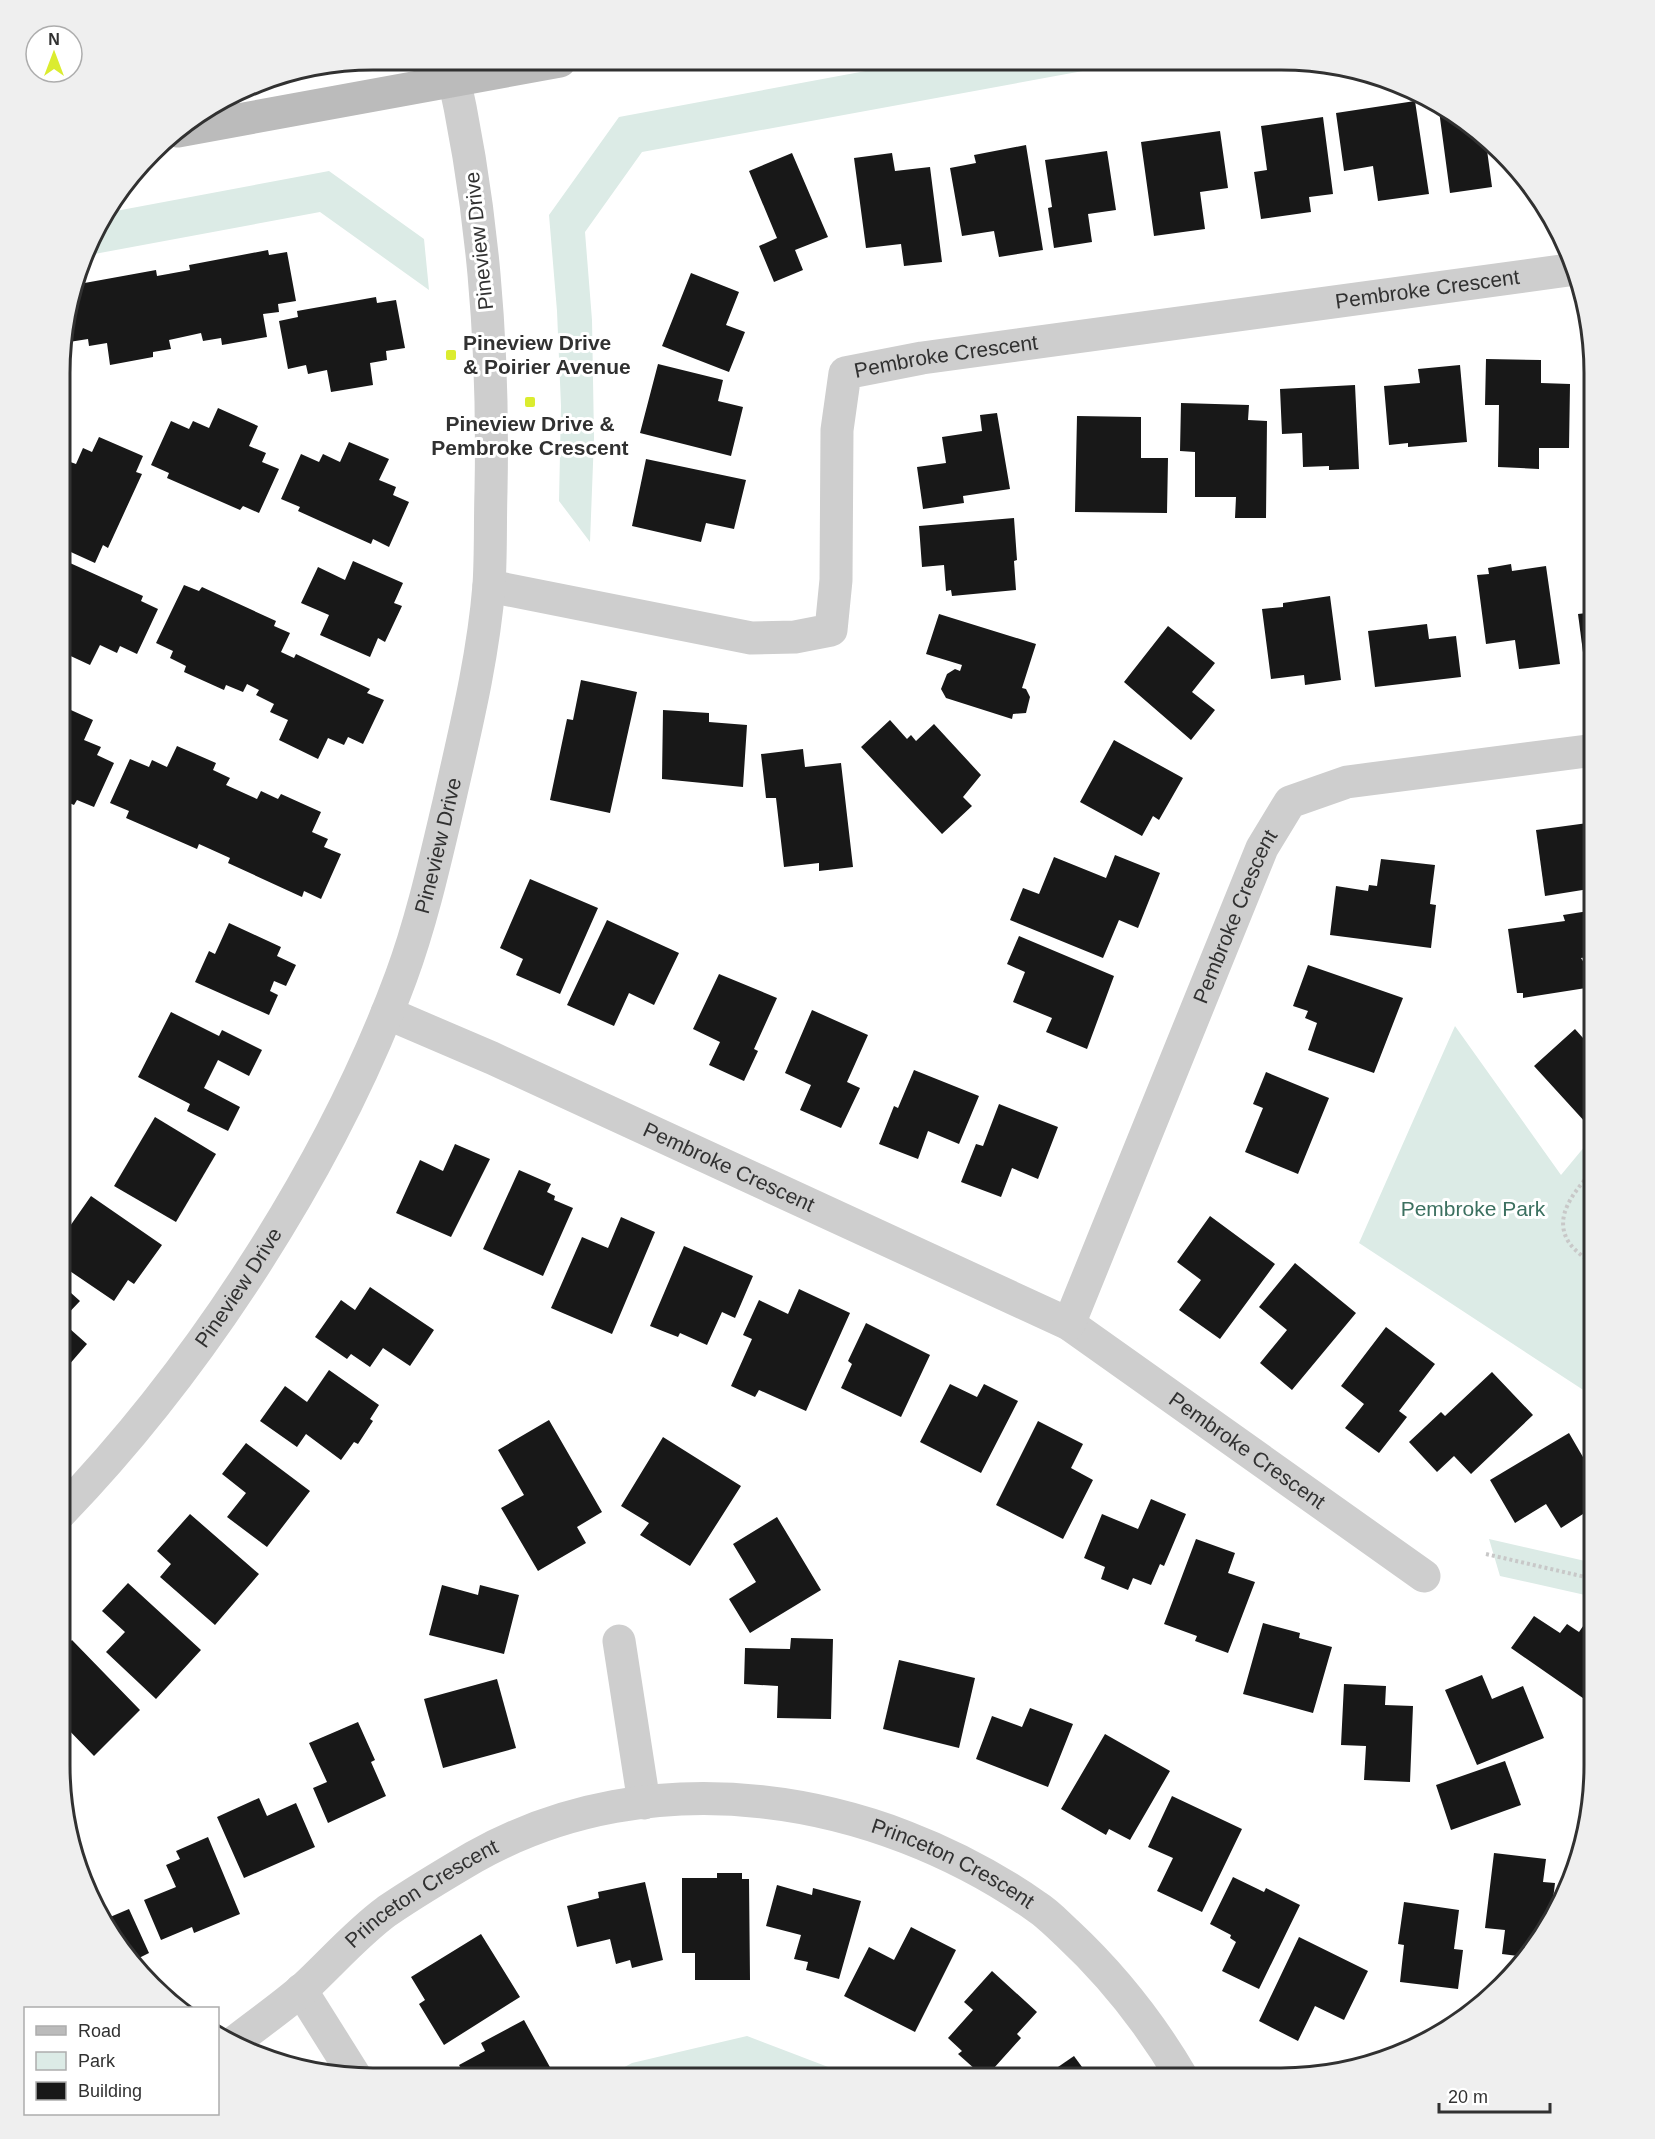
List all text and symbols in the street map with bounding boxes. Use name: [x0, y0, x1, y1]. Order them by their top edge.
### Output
north arrow: [24, 24, 84, 84]
text: N: [48, 31, 60, 48]
street label: Pineview Drive: [460, 171, 497, 311]
street label: Pembroke Crescent: [1334, 265, 1521, 313]
street label: Pembroke Crescent: [852, 330, 1039, 382]
place label: Pineview Drive & Poirier Avenue: [463, 331, 631, 378]
marker: Pineview Drive & Poirier Avenue: [444, 348, 458, 362]
marker: Pineview Drive & Pembroke Crescent: [523, 395, 537, 409]
place label: Pineview Drive & Pembroke Crescent: [431, 412, 629, 459]
street label: Pineview Drive: [410, 775, 465, 916]
street label: Pembroke Crescent: [1188, 825, 1281, 1006]
street label: Pembroke Crescent: [640, 1117, 818, 1216]
park label: Pembroke Park: [1401, 1197, 1546, 1220]
street label: Pineview Drive: [190, 1223, 286, 1352]
street label: Pembroke Crescent: [1165, 1387, 1330, 1513]
street label: Princeton Crescent: [869, 1814, 1039, 1913]
street label: Princeton Crescent: [340, 1834, 502, 1952]
legend: [24, 2007, 219, 2115]
text: Road: [78, 2021, 121, 2041]
text: Park: [78, 2051, 116, 2071]
scale bar: [1439, 2076, 1550, 2114]
text: Building: [78, 2081, 142, 2101]
text: 20 m: [1448, 2087, 1488, 2107]

